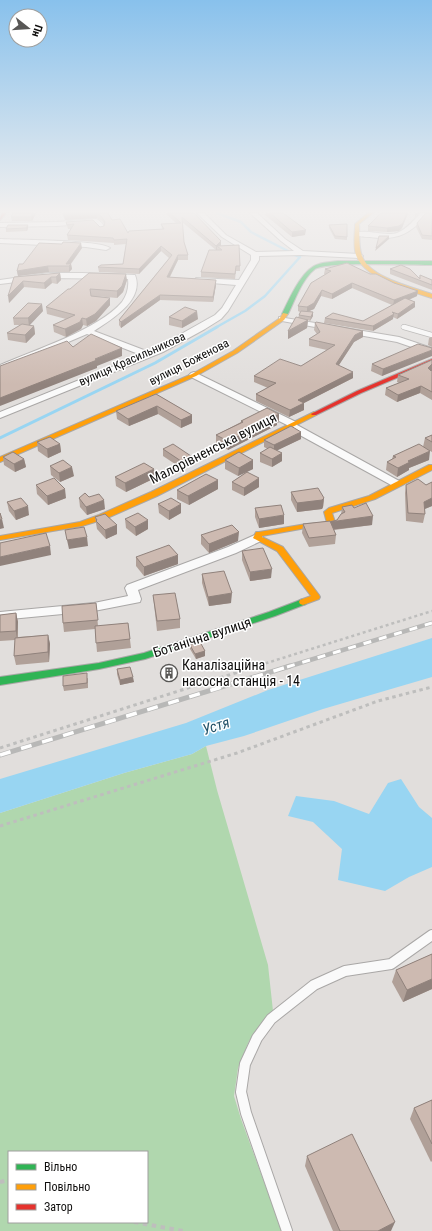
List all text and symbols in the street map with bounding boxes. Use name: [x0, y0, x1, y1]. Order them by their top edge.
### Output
north arrow: [8, 8, 48, 48]
text: Пн: [29, 23, 45, 39]
street label: вулиця Красильникова: [76, 329, 188, 389]
street label: вулиця Боженова: [147, 336, 231, 388]
street label: Малорівненська вулиця: [147, 409, 279, 487]
street label: Ботанічна вулиця: [151, 614, 253, 660]
place label: Каналізаційна насосна станція - 14: [182, 657, 300, 689]
building icon: Каналізаційна насосна станція - 14: [159, 663, 179, 683]
water label: Устя: [200, 713, 232, 739]
legend: [8, 1151, 148, 1223]
text: Вільно: [44, 1160, 77, 1174]
text: Повільно: [44, 1180, 90, 1194]
text: Затор: [44, 1200, 73, 1214]

